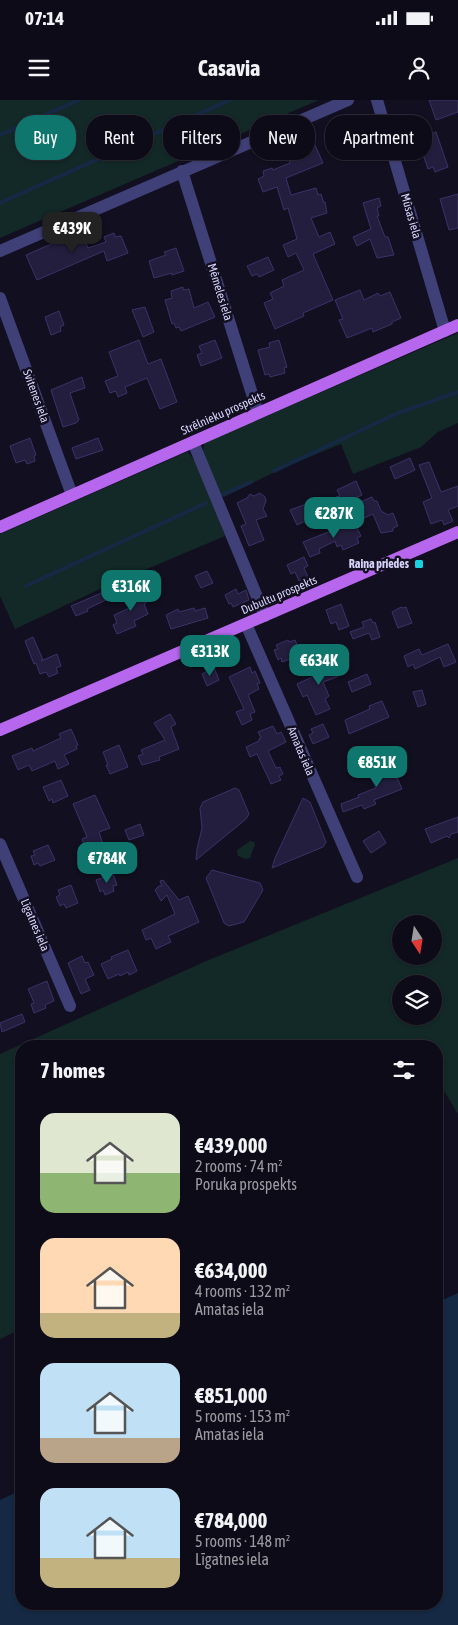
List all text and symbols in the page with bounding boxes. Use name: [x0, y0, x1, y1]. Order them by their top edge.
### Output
text: 07:14: [25, 7, 64, 29]
icon: menu: [25, 54, 53, 82]
icon: person: [405, 54, 433, 82]
text: Casavia: [198, 55, 260, 81]
chip: Buy: [15, 115, 76, 160]
chip: Rent: [86, 115, 153, 160]
chip: Filters: [163, 115, 240, 160]
chip: New: [250, 115, 315, 160]
chip: Apartment: [325, 115, 432, 160]
street label: Mūsas iela: [398, 192, 424, 240]
pin: €439K: [37, 212, 107, 254]
text: €439K: [53, 219, 91, 237]
street label: Mēmeles iela: [205, 262, 235, 322]
street label: Svitenes iela: [20, 368, 52, 424]
street label: Strēlnieku prospekts: [179, 388, 267, 438]
pin: €287K: [299, 496, 369, 539]
text: €287K: [315, 504, 353, 522]
place label: Raiņa priedes: [349, 557, 410, 571]
marker: Raiņa priedes: [413, 558, 425, 570]
pin: €316K: [96, 570, 166, 612]
street label: Dubultu prospekts: [239, 573, 319, 617]
text: €316K: [112, 577, 150, 595]
pin: €313K: [175, 634, 245, 677]
text: €313K: [191, 642, 229, 660]
pin: €634K: [284, 644, 354, 686]
text: €634K: [300, 651, 338, 669]
street label: Amatas iela: [284, 724, 318, 778]
pin: €851K: [342, 746, 412, 788]
text: €851K: [358, 753, 396, 771]
pin: €784K: [72, 842, 142, 884]
text: €784K: [88, 849, 126, 867]
street label: Līgatnes iela: [18, 897, 52, 953]
north arrow: [392, 915, 442, 965]
map controls: [392, 915, 442, 1025]
button: layers: [392, 975, 442, 1025]
icon: filters: [390, 1056, 418, 1084]
text: 7 homes: [40, 1058, 105, 1082]
icon: home: [80, 1133, 140, 1193]
text: €439,000: [195, 1133, 267, 1157]
text: 2 rooms · 74 m²: [195, 1157, 283, 1175]
text: Poruka prospekts: [195, 1175, 297, 1193]
icon: home: [80, 1258, 140, 1318]
text: €634,000: [195, 1258, 267, 1282]
text: 4 rooms · 132 m²: [195, 1282, 290, 1300]
text: Amatas iela: [195, 1300, 264, 1318]
icon: home: [80, 1383, 140, 1443]
text: €851,000: [195, 1383, 267, 1407]
text: 5 rooms · 153 m²: [195, 1407, 290, 1425]
text: Amatas iela: [195, 1425, 264, 1443]
icon: home: [80, 1508, 140, 1568]
text: €784,000: [195, 1508, 267, 1532]
text: 5 rooms · 148 m²: [195, 1532, 290, 1550]
text: Līgatnes iela: [195, 1550, 269, 1568]

